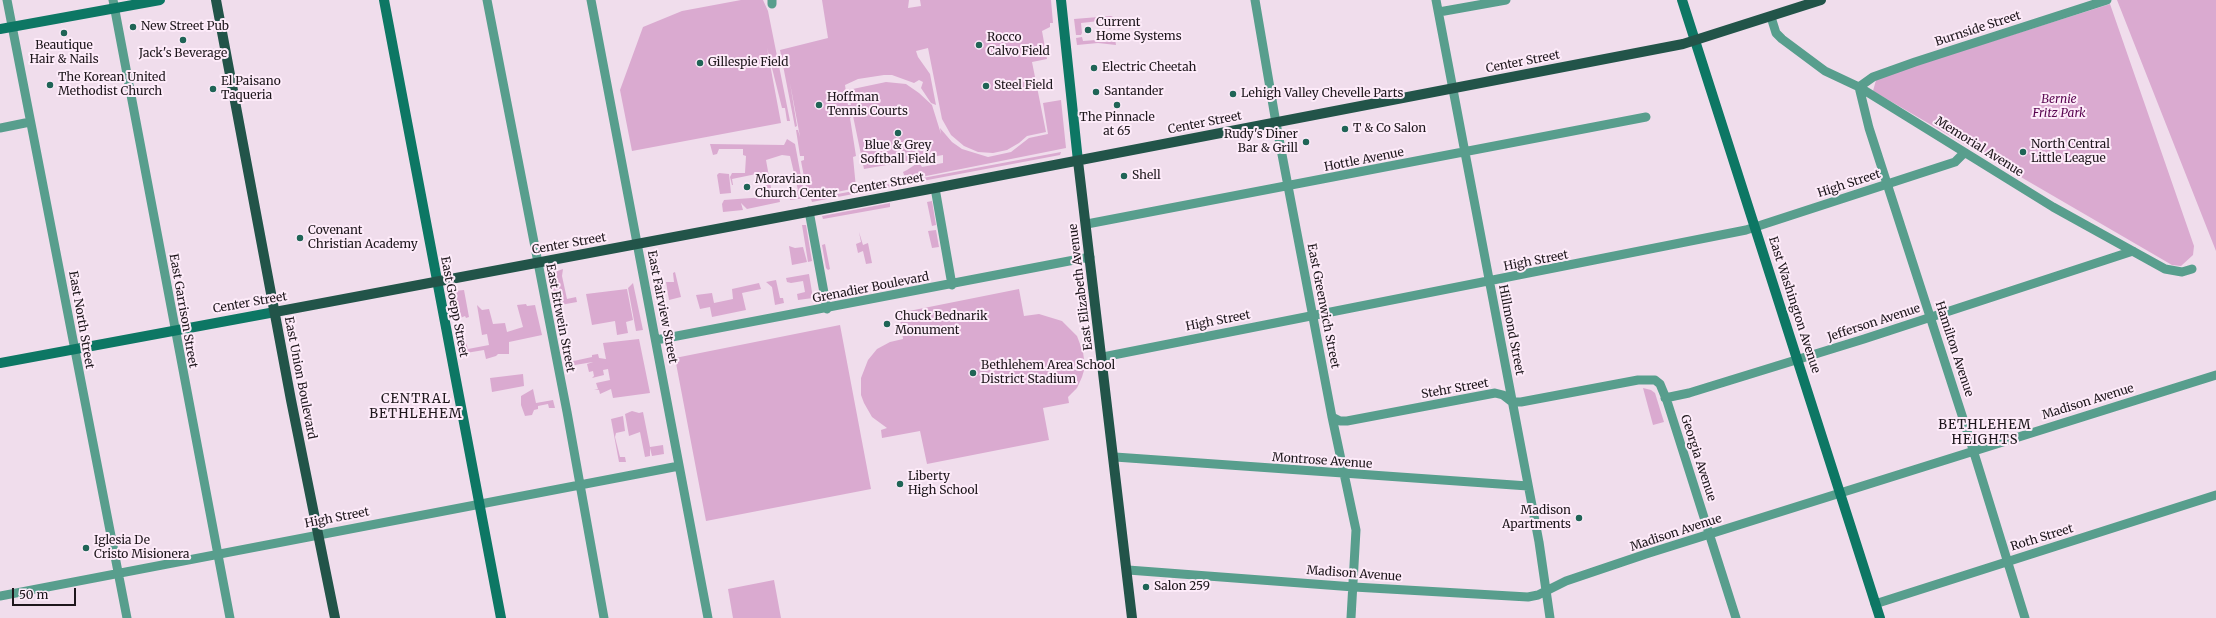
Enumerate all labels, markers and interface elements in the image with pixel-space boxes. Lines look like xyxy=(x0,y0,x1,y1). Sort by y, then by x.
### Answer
street label: Burnside Street xyxy=(1933,8,2023,50)
place label: Current Home Systems xyxy=(1096,16,1182,44)
place label: New Street Pub xyxy=(141,20,229,34)
marker: New Street Pub xyxy=(128,22,138,32)
marker: Current Home Systems xyxy=(1083,25,1093,35)
marker: Beautique Hair & Nails xyxy=(59,28,69,38)
place label: Rocco Calvo Field xyxy=(987,31,1050,59)
marker: Jack's Beverage xyxy=(178,35,188,45)
place label: Beautique Hair & Nails xyxy=(29,39,99,67)
marker: Rocco Calvo Field xyxy=(974,40,984,50)
place label: Jack's Beverage xyxy=(139,47,227,61)
street label: Center Street xyxy=(1485,48,1561,76)
place label: Gillespie Field xyxy=(708,56,789,70)
marker: Gillespie Field xyxy=(695,58,705,68)
place label: Electric Cheetah xyxy=(1102,61,1196,75)
marker: Electric Cheetah xyxy=(1089,63,1099,73)
place label: The Korean United Methodist Church xyxy=(58,71,166,99)
place label: El Paisano Taqueria xyxy=(221,75,281,103)
place label: Steel Field xyxy=(994,79,1053,93)
marker: The Korean United Methodist Church xyxy=(45,80,55,90)
marker: Steel Field xyxy=(981,81,991,91)
marker: El Paisano Taqueria xyxy=(208,84,218,94)
place label: Santander xyxy=(1104,85,1164,99)
marker: Santander xyxy=(1091,87,1101,97)
place label: Lehigh Valley Chevelle Parts xyxy=(1241,87,1403,101)
marker: Lehigh Valley Chevelle Parts xyxy=(1228,89,1238,99)
place label: Hoffman Tennis Courts xyxy=(827,91,908,119)
park label: Bernie Fritz Park xyxy=(2032,93,2086,121)
marker: Hoffman Tennis Courts xyxy=(814,100,824,110)
marker: The Pinnacle at 65 xyxy=(1112,100,1122,110)
street label: Center Street xyxy=(1167,109,1243,137)
place label: The Pinnacle at 65 xyxy=(1079,111,1155,139)
street label: Memorial Avenue xyxy=(1932,114,2026,180)
place label: T & Co Salon xyxy=(1353,122,1426,136)
marker: T & Co Salon xyxy=(1340,124,1350,134)
marker: Blue & Grey Softball Field xyxy=(893,128,903,138)
place label: Rudy's Diner Bar & Grill xyxy=(1224,128,1298,156)
marker: Rudy's Diner Bar & Grill xyxy=(1301,137,1311,147)
place label: North Central Little League xyxy=(2031,138,2110,166)
place label: Blue & Grey Softball Field xyxy=(860,139,936,167)
street label: Hottle Avenue xyxy=(1323,145,1405,175)
marker: North Central Little League xyxy=(2018,147,2028,157)
street label: High Street xyxy=(1816,167,1882,201)
place label: Shell xyxy=(1132,169,1161,183)
street label: Center Street xyxy=(849,170,925,198)
marker: Shell xyxy=(1119,171,1129,181)
place label: Moravian Church Center xyxy=(755,173,837,201)
marker: Moravian Church Center xyxy=(742,182,752,192)
street label: East Elizabeth Avenue xyxy=(1066,223,1096,351)
place label: Covenant Christian Academy xyxy=(308,224,418,252)
street label: Center Street xyxy=(531,230,607,258)
marker: Covenant Christian Academy xyxy=(295,233,305,243)
street label: East Washington Avenue xyxy=(1765,235,1823,375)
street label: East Greenwich Street xyxy=(1304,242,1342,370)
street label: High Street xyxy=(1502,248,1570,274)
street label: East Fairview Street xyxy=(644,249,680,365)
street label: East Garrison Street xyxy=(166,253,200,369)
street label: East Goepp Street xyxy=(437,255,471,359)
street label: East Ettwein Street xyxy=(542,262,578,374)
street label: East North Street xyxy=(65,270,97,370)
street label: Grenadier Boulevard xyxy=(812,270,930,306)
street label: Hillmond Street xyxy=(1495,283,1527,377)
street label: Center Street xyxy=(212,289,288,317)
street label: Hamilton Avenue xyxy=(1932,299,1976,399)
street label: Jefferson Avenue xyxy=(1826,301,1922,345)
street label: High Street xyxy=(1184,308,1252,334)
place label: Chuck Bednarik Monument xyxy=(895,310,988,338)
street label: East Union Boulevard xyxy=(281,316,319,440)
marker: Chuck Bednarik Monument xyxy=(882,319,892,329)
place label: Bethlehem Area School District Stadium xyxy=(981,359,1115,387)
marker: Bethlehem Area School District Stadium xyxy=(968,368,978,378)
street label: Stehr Street xyxy=(1420,376,1490,402)
street label: Madison Avenue xyxy=(2040,381,2136,423)
district label: CENTRAL BETHLEHEM xyxy=(369,391,463,422)
street label: Georgia Avenue xyxy=(1677,413,1719,503)
district label: BETHLEHEM HEIGHTS xyxy=(1938,417,2032,448)
street label: Montrose Avenue xyxy=(1271,450,1373,472)
place label: Liberty High School xyxy=(908,470,978,498)
marker: Liberty High School xyxy=(895,479,905,489)
place label: Madison Apartments xyxy=(1502,504,1571,532)
street label: High Street xyxy=(303,505,371,531)
street label: Madison Avenue xyxy=(1628,511,1724,555)
marker: Madison Apartments xyxy=(1574,513,1584,523)
street label: Roth Street xyxy=(2009,522,2075,554)
place label: Iglesia De Cristo Misionera xyxy=(94,534,189,562)
marker: Iglesia De Cristo Misionera xyxy=(81,543,91,553)
street label: Madison Avenue xyxy=(1306,563,1402,585)
scale bar xyxy=(14,580,78,606)
place label: Salon 259 xyxy=(1154,580,1210,594)
marker: Salon 259 xyxy=(1141,582,1151,592)
text: 50 m xyxy=(19,587,48,602)

